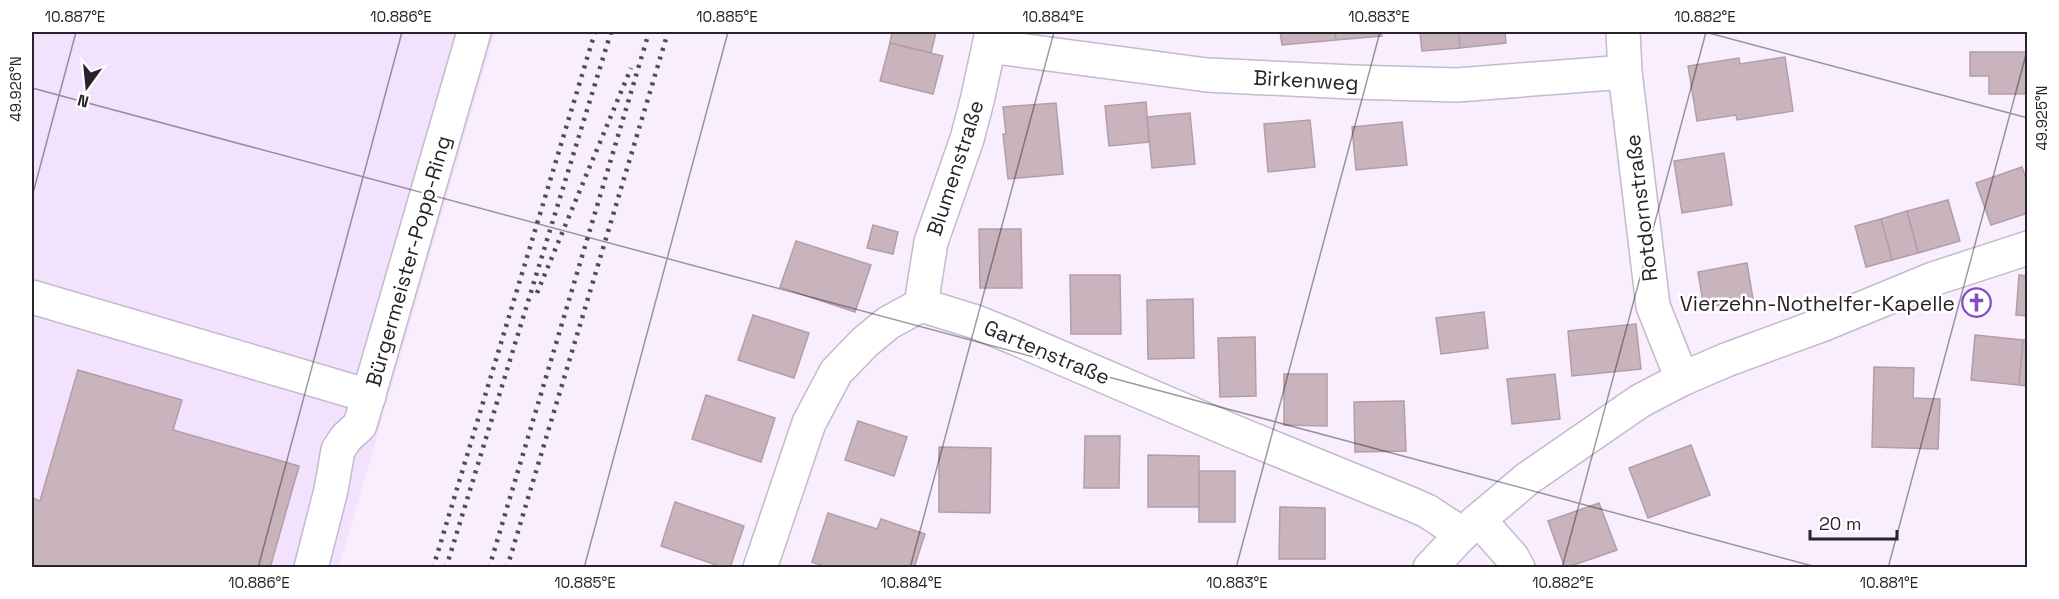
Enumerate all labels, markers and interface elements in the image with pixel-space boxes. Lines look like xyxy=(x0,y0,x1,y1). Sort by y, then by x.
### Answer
text: 10.887°E xyxy=(45,7,105,26)
text: 10.886°E xyxy=(370,7,432,26)
text: 10.885°E xyxy=(696,7,758,26)
text: 10.884°E xyxy=(1022,7,1084,26)
text: 10.883°E xyxy=(1348,7,1410,26)
text: 10.882°E xyxy=(1674,7,1736,26)
text: 49.926°N xyxy=(6,56,25,122)
north arrow xyxy=(57,57,117,117)
street label: Birkenweg xyxy=(1253,64,1359,96)
text: 49.925°N xyxy=(2032,85,2051,151)
text: N xyxy=(75,89,91,113)
street label: Blumenstraße xyxy=(920,97,990,239)
street label: Bürgermeister-Popp-Ring xyxy=(359,132,457,390)
street label: Rotdornstraße xyxy=(1619,133,1663,283)
church icon: Vierzehn-Nothelfer-Kapelle xyxy=(1960,287,1992,319)
place label: Vierzehn-Nothelfer-Kapelle xyxy=(1680,290,1955,317)
street label: Gartenstraße xyxy=(980,313,1114,391)
scale bar xyxy=(1810,503,1897,541)
text: 20 m xyxy=(1819,512,1862,535)
text: 10.886°E xyxy=(228,573,290,592)
text: 10.885°E xyxy=(554,573,616,592)
text: 10.884°E xyxy=(880,573,942,592)
text: 10.883°E xyxy=(1206,573,1268,592)
text: 10.882°E xyxy=(1532,573,1594,592)
text: 10.881°E xyxy=(1860,573,1918,592)

